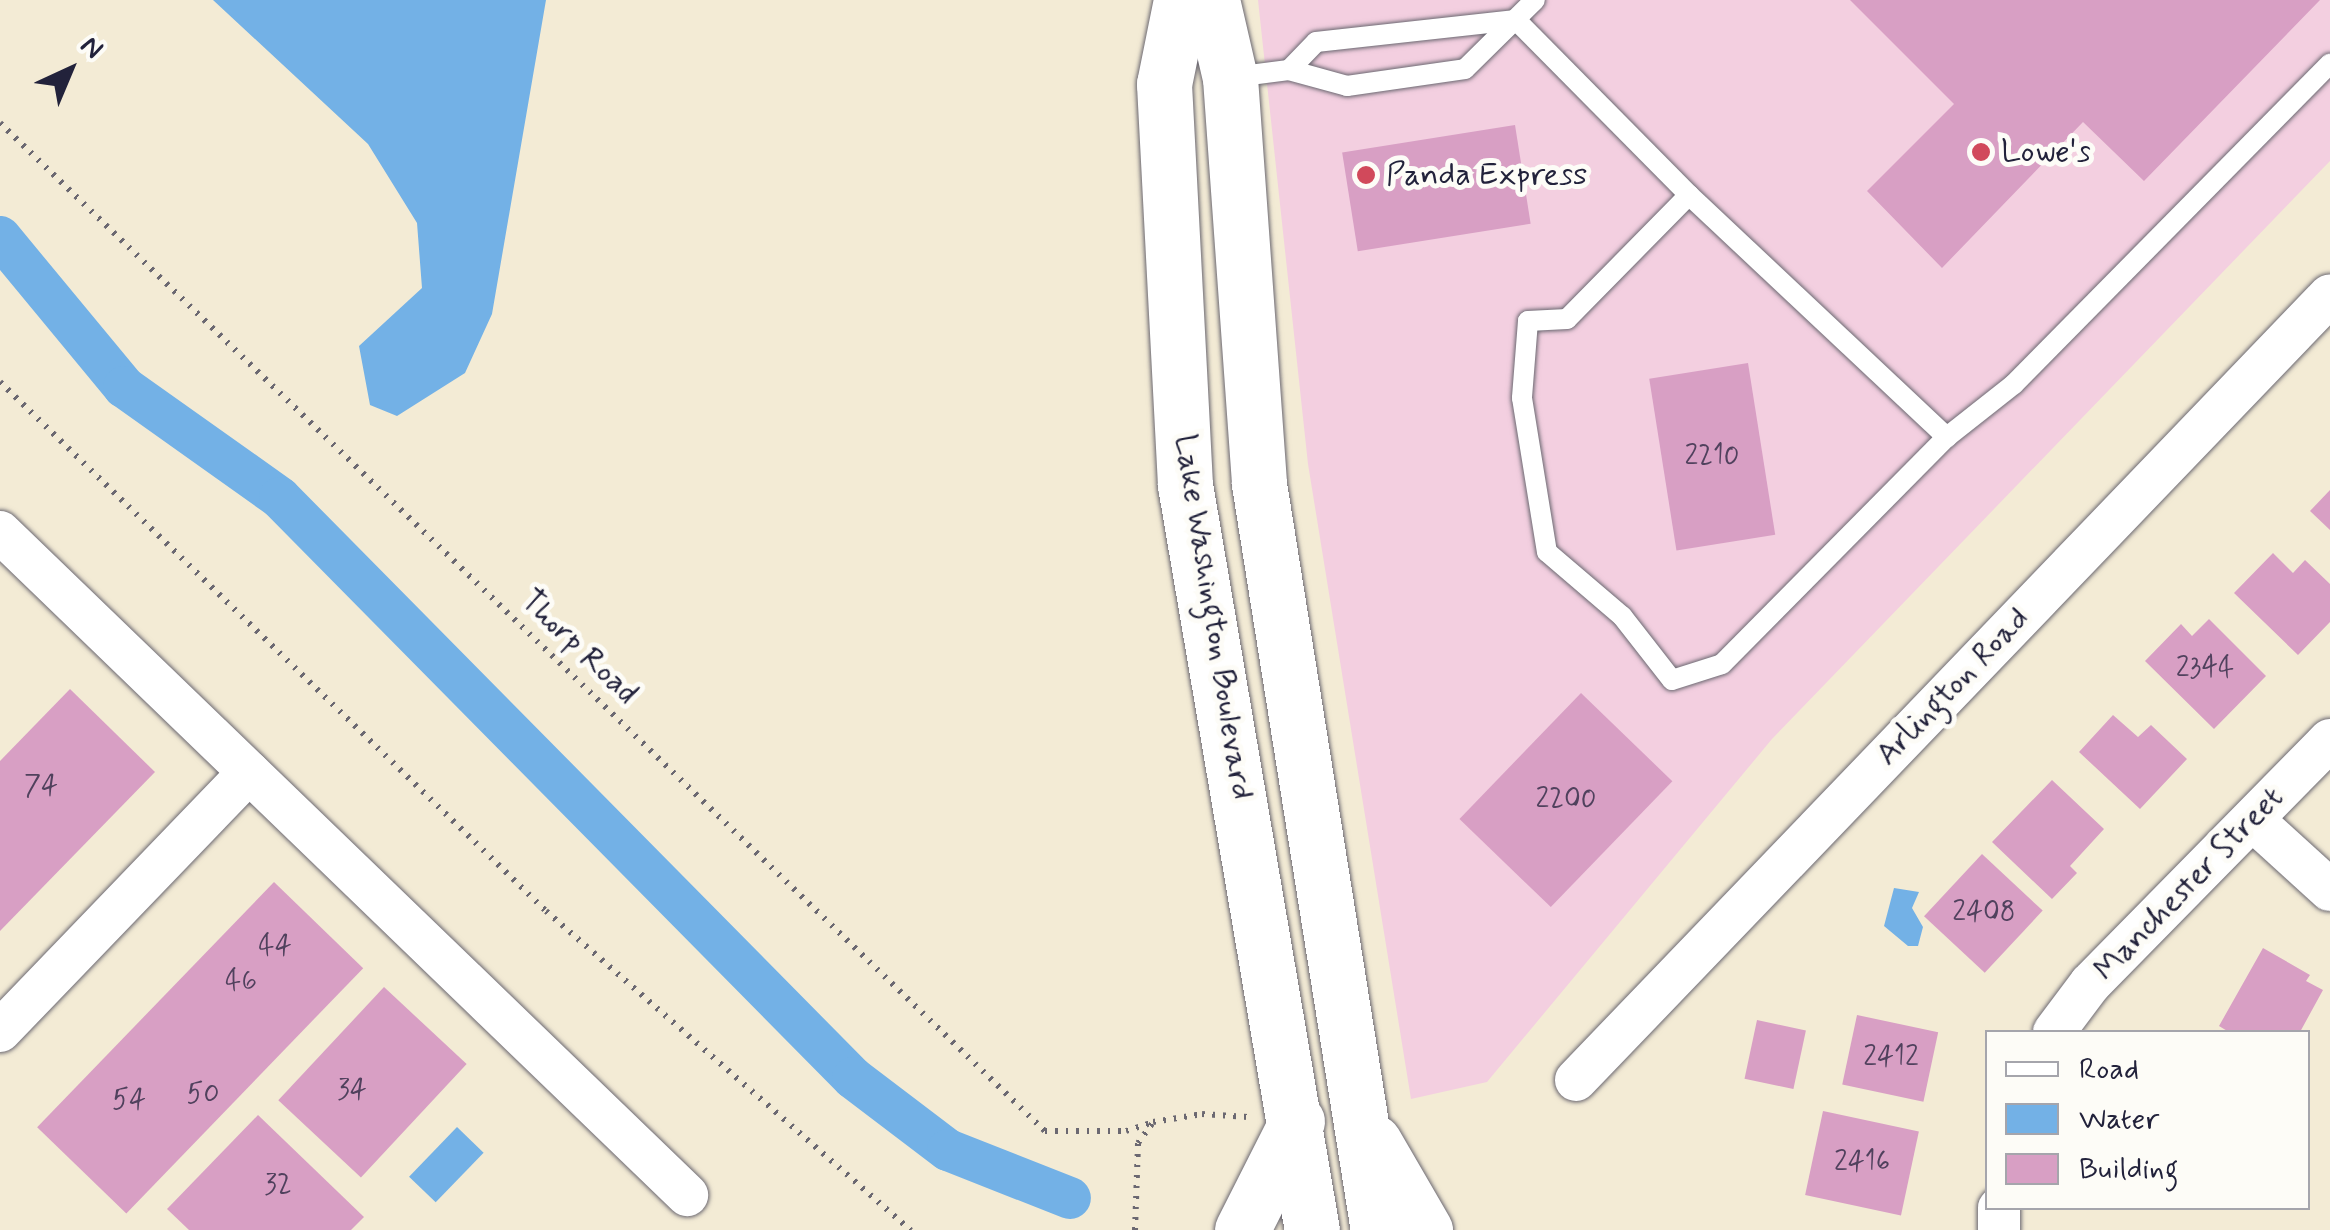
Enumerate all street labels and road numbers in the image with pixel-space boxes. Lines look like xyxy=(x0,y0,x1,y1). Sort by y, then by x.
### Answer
street label: Lake Washington Boulevard xyxy=(1165,433,1261,801)
street label: Thorp Road xyxy=(513,582,645,712)
street label: Arlington Road xyxy=(1869,601,2037,773)
street label: Manchester Street xyxy=(2084,777,2294,991)

